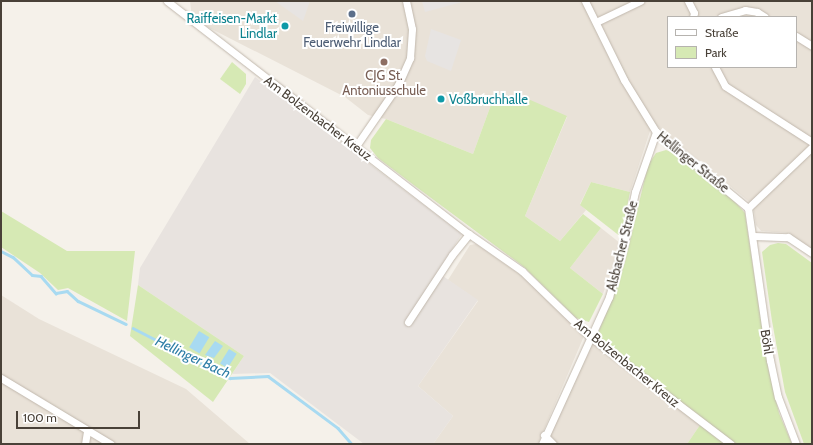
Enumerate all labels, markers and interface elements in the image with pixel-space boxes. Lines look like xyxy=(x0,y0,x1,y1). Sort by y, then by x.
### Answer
marker: Freiwillige Feuerwehr Lindlar xyxy=(347,9,357,19)
place label: Raiffeisen-Markt Lindlar xyxy=(186,11,277,42)
legend xyxy=(667,16,797,68)
place label: Freiwillige Feuerwehr Lindlar xyxy=(303,20,401,51)
marker: Raiffeisen-Markt Lindlar xyxy=(280,21,290,31)
text: Straße xyxy=(705,25,738,40)
text: Park xyxy=(705,45,727,60)
marker: CJG St. Antoniusschule xyxy=(379,57,389,67)
place label: CJG St. Antoniusschule xyxy=(342,68,426,99)
street label: Am Bolzenbacher Kreuz xyxy=(261,72,375,164)
place label: Voßbruchhalle xyxy=(449,91,528,107)
marker: Voßbruchhalle xyxy=(436,94,446,104)
street label: Hellinger Straße xyxy=(654,128,732,196)
street label: Alsbacher Straße xyxy=(603,199,641,293)
street label: Am Bolzenbacher Kreuz xyxy=(571,316,683,410)
street label: Böhl xyxy=(757,328,777,356)
water label: Hellinger Bach xyxy=(153,332,233,382)
scale bar xyxy=(18,403,142,429)
text: 100 m xyxy=(23,410,57,425)

